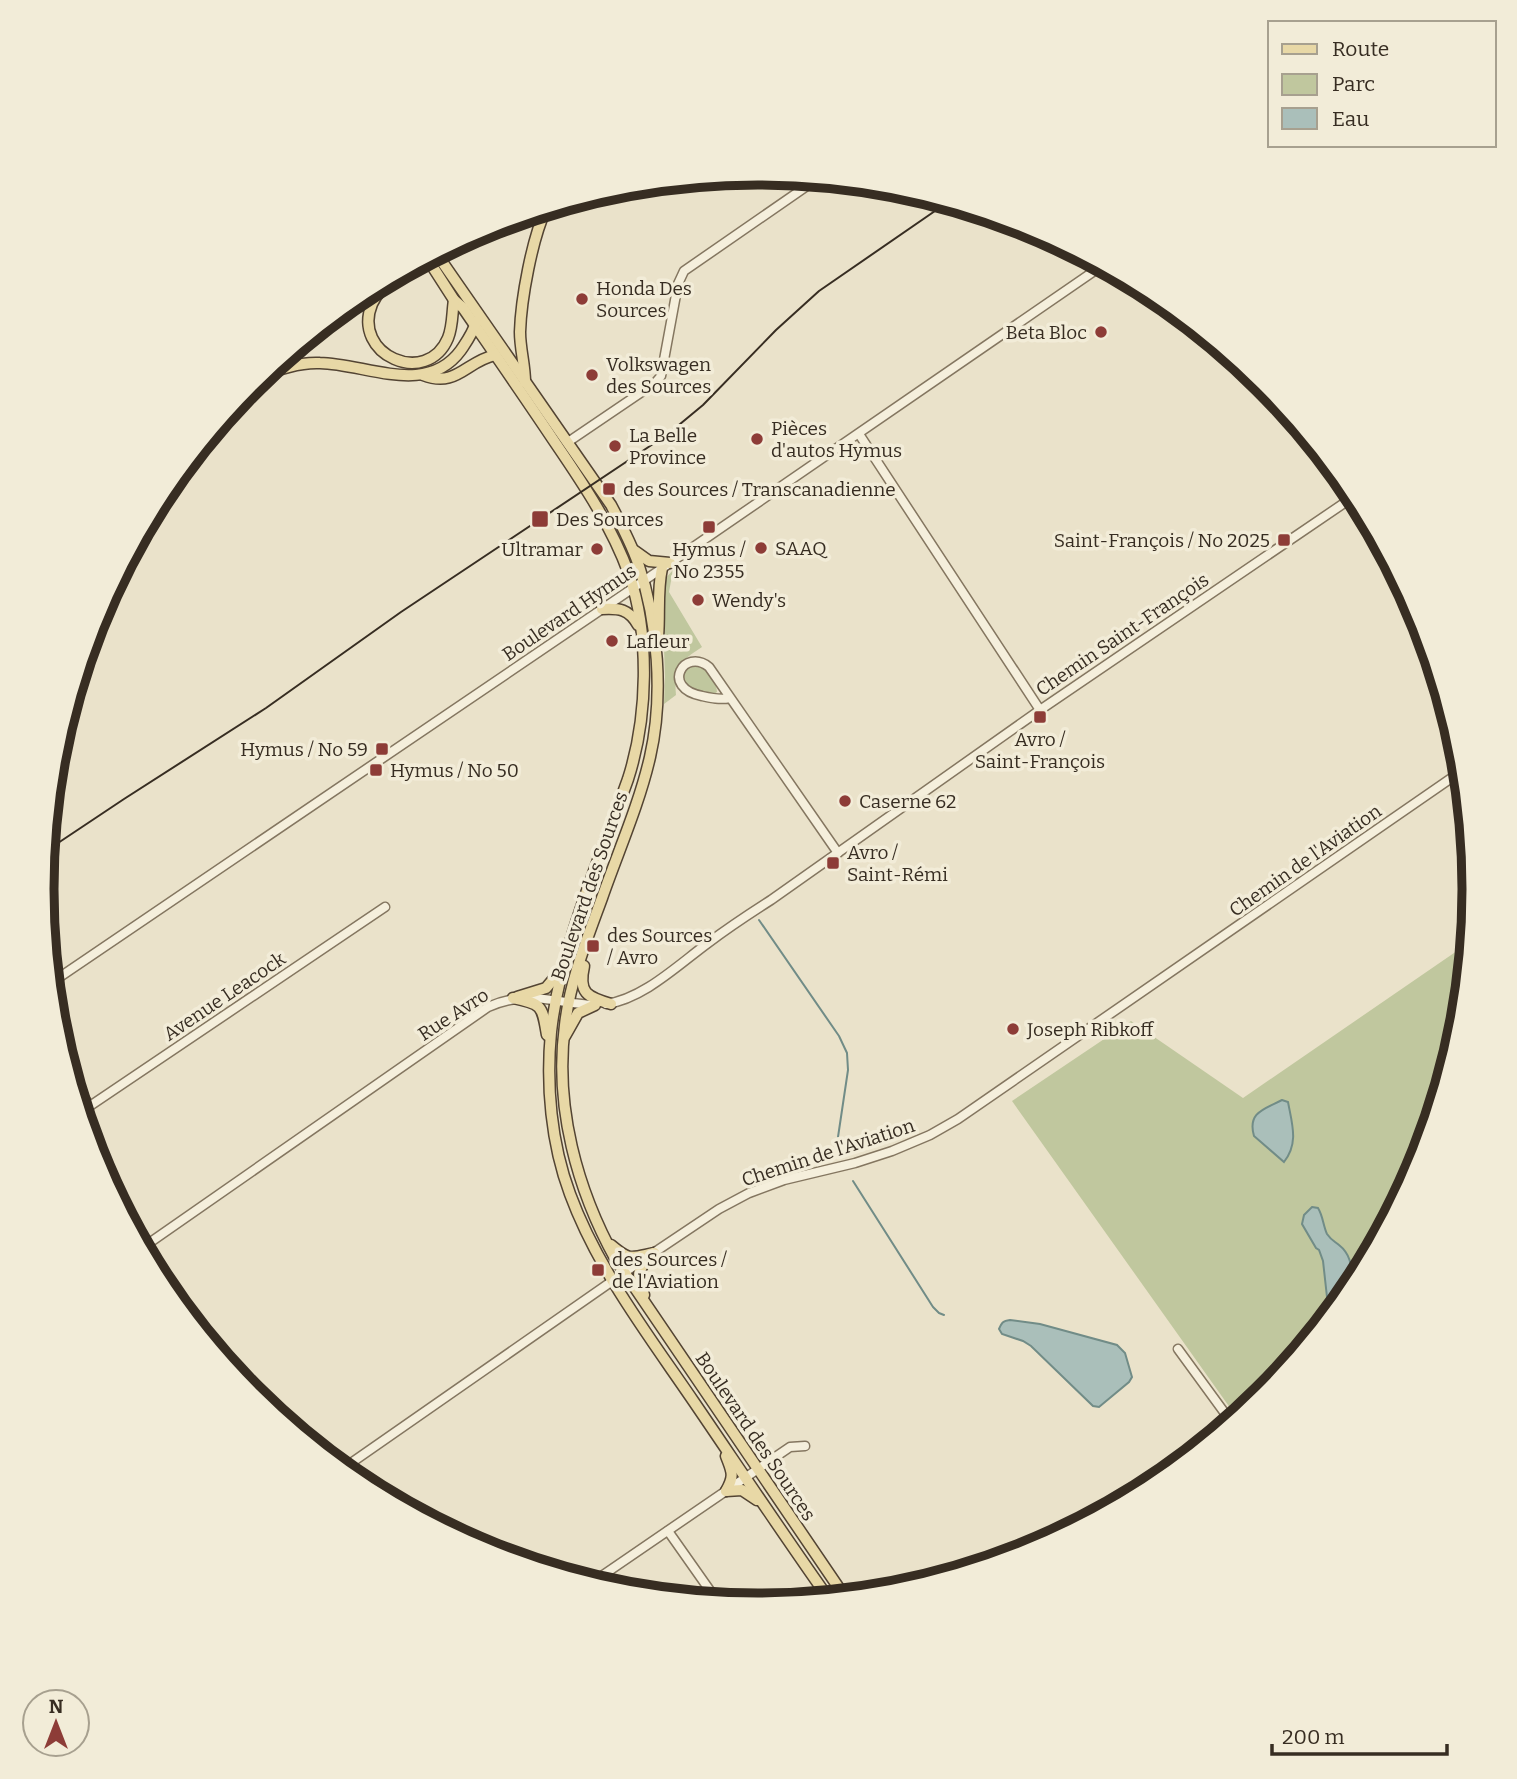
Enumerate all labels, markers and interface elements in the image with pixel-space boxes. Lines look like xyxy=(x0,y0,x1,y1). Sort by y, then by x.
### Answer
legend xyxy=(1268,21,1496,147)
text: Route xyxy=(1332,36,1389,62)
text: Parc xyxy=(1332,71,1375,97)
text: Eau xyxy=(1332,106,1369,132)
place label: Honda Des Sources xyxy=(596,277,692,322)
marker: Honda Des Sources xyxy=(574,291,590,307)
place label: Beta Bloc xyxy=(1006,321,1087,344)
marker: Beta Bloc xyxy=(1093,324,1109,340)
place label: Volkswagen des Sources xyxy=(606,353,711,398)
marker: Volkswagen des Sources xyxy=(584,367,600,383)
place label: Pièces d'autos Hymus xyxy=(771,417,902,462)
place label: La Belle Province xyxy=(629,424,706,469)
marker: Pièces d'autos Hymus xyxy=(749,431,765,447)
marker: La Belle Province xyxy=(607,438,623,454)
place label: des Sources / Transcanadienne xyxy=(623,478,896,501)
marker: des Sources / Transcanadienne xyxy=(601,481,617,497)
place label: Des Sources xyxy=(556,508,663,531)
marker: Des Sources xyxy=(530,509,550,529)
marker: Hymus / No 2355 xyxy=(701,519,717,535)
place label: Saint-François / No 2025 xyxy=(1054,529,1270,552)
marker: Saint-François / No 2025 xyxy=(1276,532,1292,548)
place label: SAAQ xyxy=(775,537,828,560)
place label: Ultramar xyxy=(501,538,584,561)
place label: Hymus / No 2355 xyxy=(672,538,746,583)
marker: SAAQ xyxy=(753,540,769,556)
marker: Ultramar xyxy=(589,541,605,557)
street label: Boulevard Hymus xyxy=(498,559,641,666)
street label: Chemin Saint-François xyxy=(1031,568,1213,701)
place label: Wendy's xyxy=(712,589,786,612)
marker: Wendy's xyxy=(690,592,706,608)
place label: Lafleur xyxy=(626,630,690,653)
marker: Lafleur xyxy=(604,633,620,649)
marker: Avro / Saint-François xyxy=(1032,709,1048,725)
place label: Avro / Saint-François xyxy=(975,728,1105,773)
place label: Hymus / No 59 xyxy=(240,738,368,761)
marker: Hymus / No 59 xyxy=(374,741,390,757)
place label: Hymus / No 50 xyxy=(390,759,519,782)
marker: Hymus / No 50 xyxy=(368,762,384,778)
street label: Boulevard des Sources xyxy=(546,789,633,984)
place label: Caserne 62 xyxy=(859,790,956,813)
marker: Caserne 62 xyxy=(837,793,853,809)
street label: Chemin de l'Aviation xyxy=(1225,799,1386,922)
place label: Avro / Saint-Rémi xyxy=(847,841,948,886)
marker: Avro / Saint-Rémi xyxy=(825,855,841,871)
place label: des Sources / Avro xyxy=(607,924,712,969)
marker: des Sources / Avro xyxy=(585,938,601,954)
street label: Avenue Leacock xyxy=(159,947,290,1046)
street label: Rue Avro xyxy=(414,983,493,1046)
place label: Joseph Ribkoff xyxy=(1026,1018,1154,1041)
marker: Joseph Ribkoff xyxy=(1005,1021,1021,1037)
street label: Chemin de l'Aviation xyxy=(739,1114,917,1191)
place label: des Sources / de l'Aviation xyxy=(612,1248,727,1293)
marker: des Sources / de l'Aviation xyxy=(590,1262,606,1278)
street label: Boulevard des Sources xyxy=(691,1348,821,1525)
north arrow xyxy=(21,1688,91,1758)
text: N xyxy=(49,1695,64,1718)
scale bar xyxy=(1272,1712,1447,1756)
text: 200 m xyxy=(1282,1724,1345,1750)

